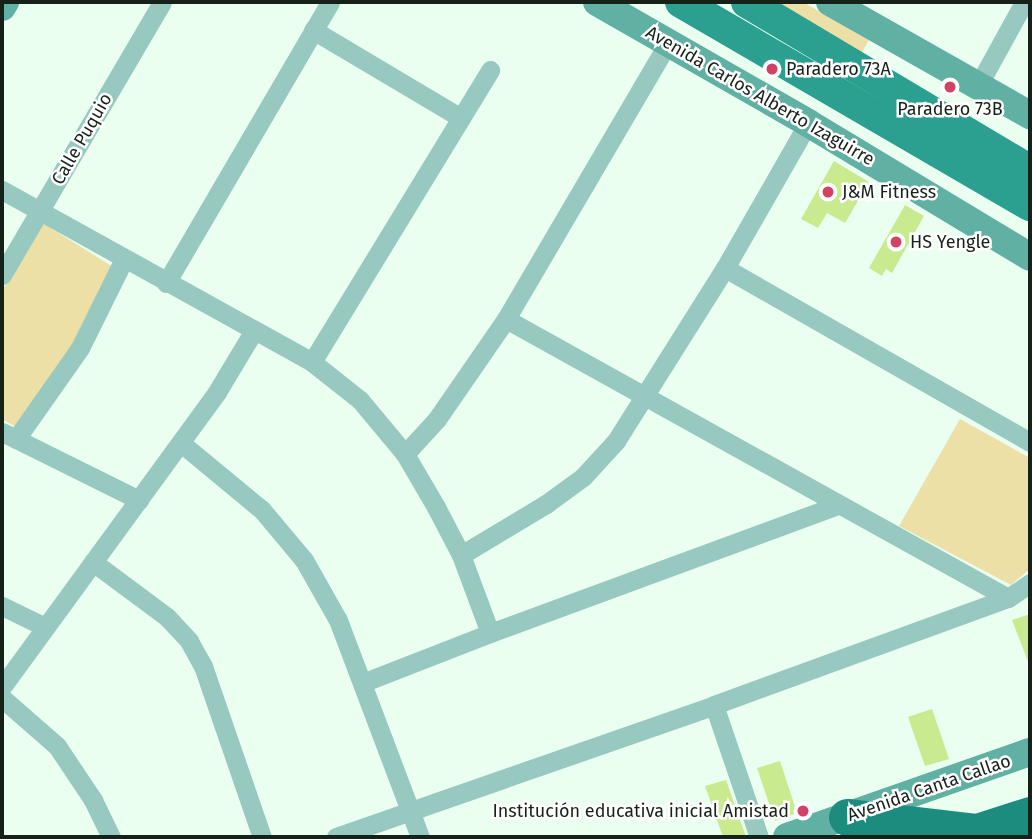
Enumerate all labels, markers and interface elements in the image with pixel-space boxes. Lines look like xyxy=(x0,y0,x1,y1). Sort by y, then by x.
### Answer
street label: Avenida Carlos Alberto Izaguirre xyxy=(642,22,878,170)
place label: Paradero 73A xyxy=(786,58,891,80)
marker: Paradero 73A xyxy=(764,61,780,77)
marker: Paradero 73B xyxy=(942,79,958,95)
street label: Calle Puquio xyxy=(47,90,117,188)
place label: Paradero 73B xyxy=(897,98,1003,120)
place label: J&M Fitness xyxy=(842,181,936,203)
marker: J&M Fitness xyxy=(820,184,836,200)
place label: HS Yengle xyxy=(910,231,990,253)
marker: HS Yengle xyxy=(888,234,904,250)
street label: Avenida Canta Callao xyxy=(844,750,1014,826)
place label: Institución educativa inicial Amistad xyxy=(493,800,789,822)
marker: Institución educativa inicial Amistad xyxy=(795,803,811,819)

